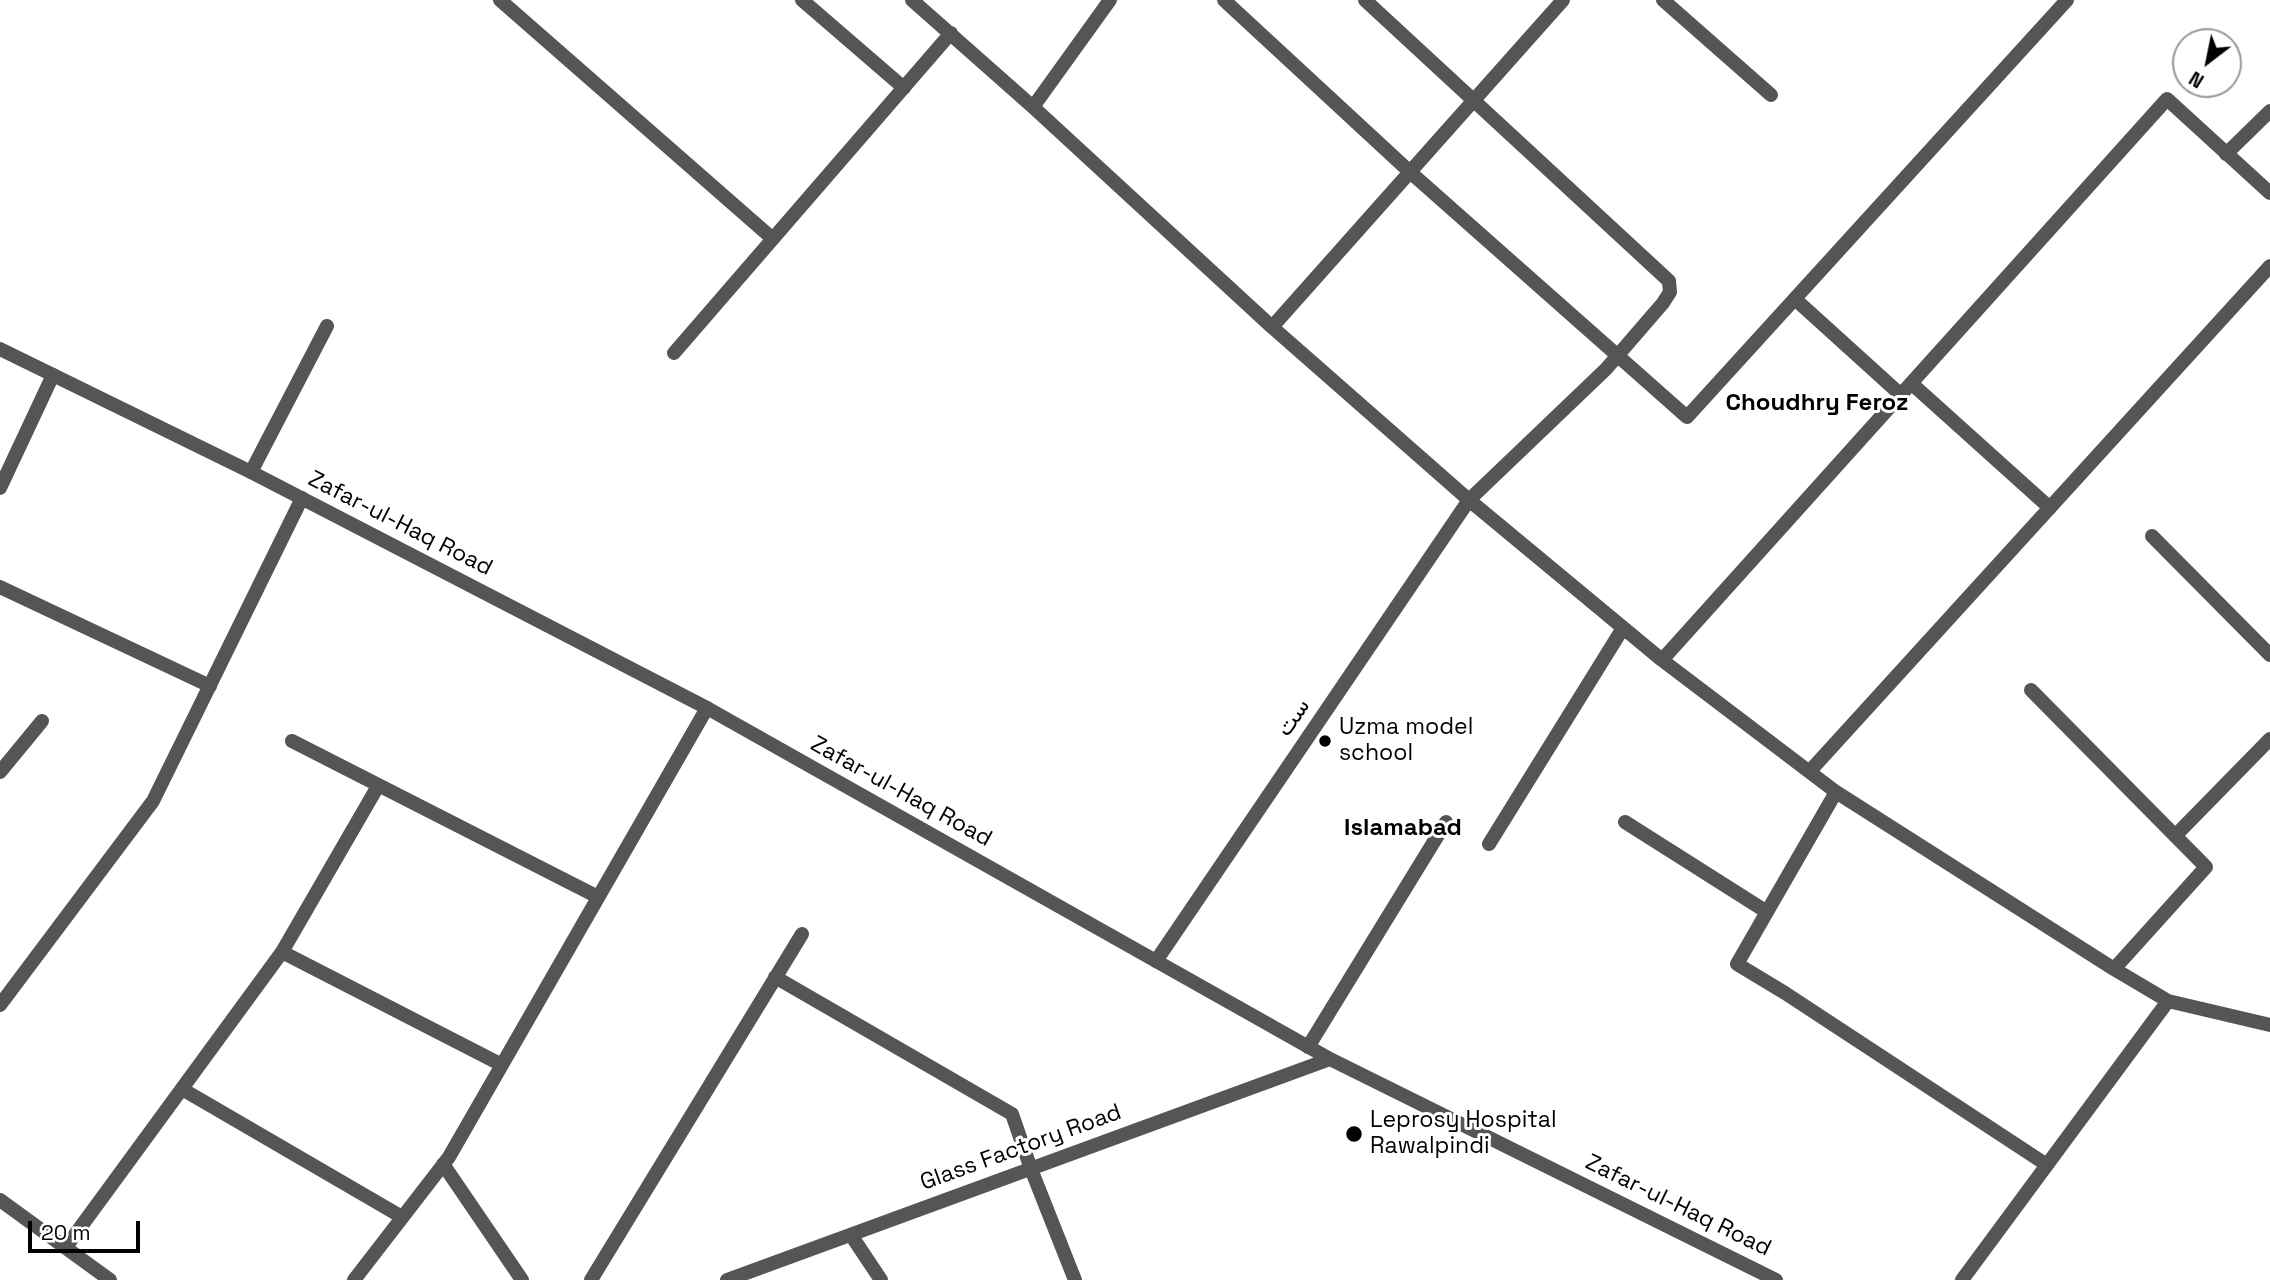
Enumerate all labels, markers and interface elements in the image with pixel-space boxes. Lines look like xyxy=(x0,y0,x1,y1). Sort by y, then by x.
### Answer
north arrow xyxy=(2172,28,2242,98)
text: N xyxy=(2185,66,2209,94)
district label: Choudhry Feroz xyxy=(1726,389,1908,417)
street label: Zafar-ul-Haq Road xyxy=(303,466,497,582)
street label: ست xyxy=(1272,694,1316,742)
place label: Uzma model school xyxy=(1339,714,1473,768)
street label: Zafar-ul-Haq Road xyxy=(806,731,996,853)
marker: Uzma model school xyxy=(1317,733,1333,749)
district label: Islamabad xyxy=(1344,814,1462,842)
street label: Glass Factory Road xyxy=(917,1099,1125,1197)
place label: Leprosy Hospital Rawalpindi xyxy=(1370,1107,1557,1161)
marker: Leprosy Hospital Rawalpindi xyxy=(1344,1124,1364,1144)
street label: Zafar-ul-Haq Road xyxy=(1581,1149,1775,1263)
scale bar xyxy=(32,1206,144,1250)
text: 20 m xyxy=(41,1219,91,1246)

